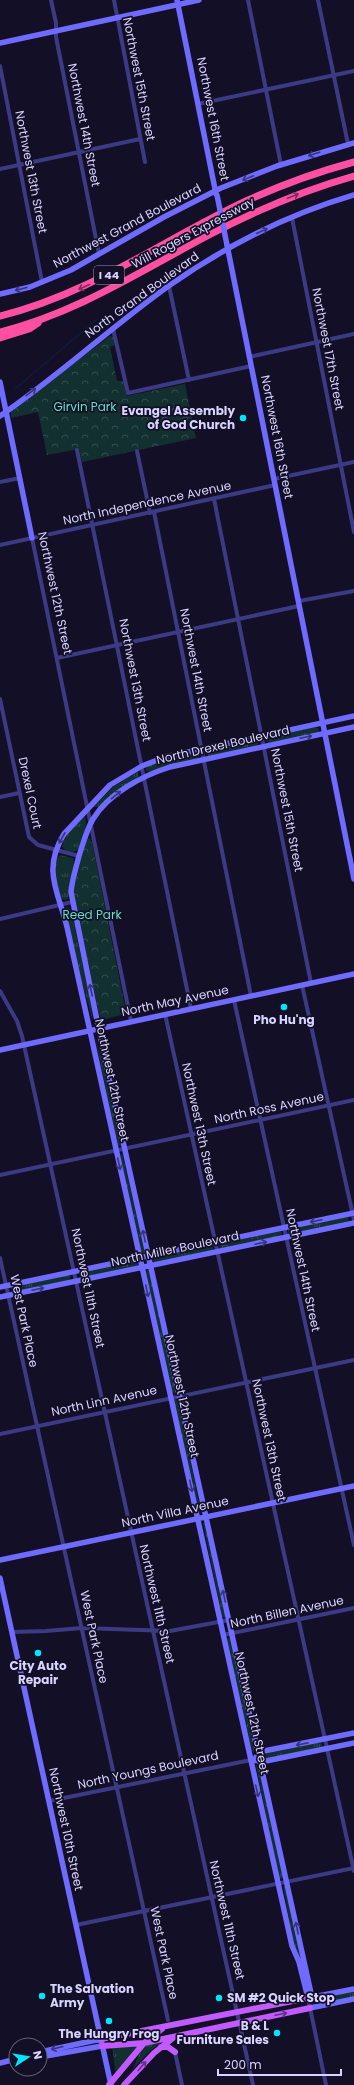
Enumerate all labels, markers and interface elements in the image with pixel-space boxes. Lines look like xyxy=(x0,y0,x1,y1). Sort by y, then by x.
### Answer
street label: Northwest 15th Street xyxy=(119,16,160,142)
street label: Northwest 16th Street xyxy=(193,56,234,182)
street label: Northwest 14th Street xyxy=(64,62,105,188)
street label: Northwest 13th Street xyxy=(11,109,52,235)
one-way arrow xyxy=(308,151,321,158)
one-way arrow xyxy=(243,174,255,182)
street label: Northwest Grand Boulevard xyxy=(50,179,204,272)
one-way arrow xyxy=(287,192,299,200)
street label: Will Rogers Expressway xyxy=(128,193,258,272)
one-way arrow xyxy=(256,227,268,234)
street label: North Grand Boulevard xyxy=(81,247,202,342)
road number: I 44 xyxy=(94,266,124,284)
one-way arrow xyxy=(78,283,90,291)
one-way arrow xyxy=(15,285,28,293)
street label: Northwest 17th Street xyxy=(308,286,349,412)
street label: Northwest 16th Street xyxy=(257,374,298,500)
one-way arrow xyxy=(26,388,37,396)
park label: Girvin Park xyxy=(53,398,117,415)
place label: Evangel Assembly of God Church xyxy=(122,402,235,433)
marker: Evangel Assembly of God Church xyxy=(238,413,248,423)
street label: North Independence Avenue xyxy=(61,476,233,529)
street label: Northwest 12th Street xyxy=(34,530,77,656)
street label: Northwest 14th Street xyxy=(176,607,217,733)
street label: Northwest 13th Street xyxy=(115,617,156,743)
street label: North Drexel Boulevard xyxy=(155,721,291,768)
one-way arrow xyxy=(299,733,312,741)
street label: Northwest 15th Street xyxy=(267,747,308,873)
street label: Drexel Court xyxy=(15,755,46,830)
one-way arrow xyxy=(111,791,122,799)
one-way arrow xyxy=(58,832,66,844)
park label: Reed Park xyxy=(62,906,122,923)
street label: North May Avenue xyxy=(120,981,230,1020)
one-way arrow xyxy=(87,984,95,997)
marker: Pho Hu'ng xyxy=(279,1002,289,1012)
place label: Pho Hu'ng xyxy=(253,1011,315,1028)
street label: Northwest 12th Street xyxy=(91,1017,134,1143)
street label: Northwest 13th Street xyxy=(178,1061,221,1187)
street label: North Ross Avenue xyxy=(213,1088,325,1127)
one-way arrow xyxy=(115,1157,123,1170)
street label: Northwest 14th Street xyxy=(282,1207,325,1333)
one-way arrow xyxy=(310,1218,323,1226)
street label: Northwest 11th Street xyxy=(68,1227,109,1349)
street label: North Miller Boulevard xyxy=(109,1227,241,1270)
one-way arrow xyxy=(140,1230,148,1243)
one-way arrow xyxy=(255,1238,268,1246)
street label: West Park Place xyxy=(6,1273,43,1369)
one-way arrow xyxy=(31,1284,44,1292)
one-way arrow xyxy=(144,1284,152,1297)
street label: Northwest 12th Street xyxy=(161,1333,204,1459)
street label: Northwest 13th Street xyxy=(248,1377,291,1503)
street label: North Linn Avenue xyxy=(49,1381,158,1420)
one-way arrow xyxy=(187,1479,195,1492)
street label: North Villa Avenue xyxy=(120,1492,230,1531)
street label: Northwest 11th Street xyxy=(136,1543,179,1665)
street label: West Park Place xyxy=(76,1589,113,1685)
one-way arrow xyxy=(219,1590,227,1603)
street label: North Billen Avenue xyxy=(229,1591,345,1632)
marker: City Auto Repair xyxy=(33,1648,43,1658)
street label: Northwest 12th Street xyxy=(231,1650,274,1776)
place label: City Auto Repair xyxy=(9,1657,67,1688)
one-way arrow xyxy=(296,1740,309,1748)
street label: North Youngs Boulevard xyxy=(76,1746,220,1793)
street label: Northwest 10th Street xyxy=(45,1766,88,1892)
one-way arrow xyxy=(254,1784,262,1797)
street label: Northwest 11th Street xyxy=(206,1859,249,1981)
street label: West Park Place xyxy=(146,1905,183,2001)
one-way arrow xyxy=(292,1922,300,1935)
place label: The Salvation Army xyxy=(50,1980,134,2011)
place label: SM #2 Quick Stop xyxy=(227,1989,335,2006)
marker: The Salvation Army xyxy=(37,1991,47,2001)
marker: SM #2 Quick Stop xyxy=(214,1993,224,2003)
one-way arrow xyxy=(275,2010,288,2018)
marker: The Hungry Frog xyxy=(104,2016,114,2026)
place label: B & L Furniture Sales xyxy=(176,2017,269,2048)
place label: The Hungry Frog xyxy=(59,2025,159,2042)
marker: B & L Furniture Sales xyxy=(272,2028,282,2038)
north arrow xyxy=(8,2037,48,2077)
one-way arrow xyxy=(50,2045,63,2052)
text: N xyxy=(29,2049,46,2061)
scale bar xyxy=(218,2051,341,2077)
text: 200 m xyxy=(224,2056,262,2073)
one-way arrow xyxy=(137,2061,146,2071)

